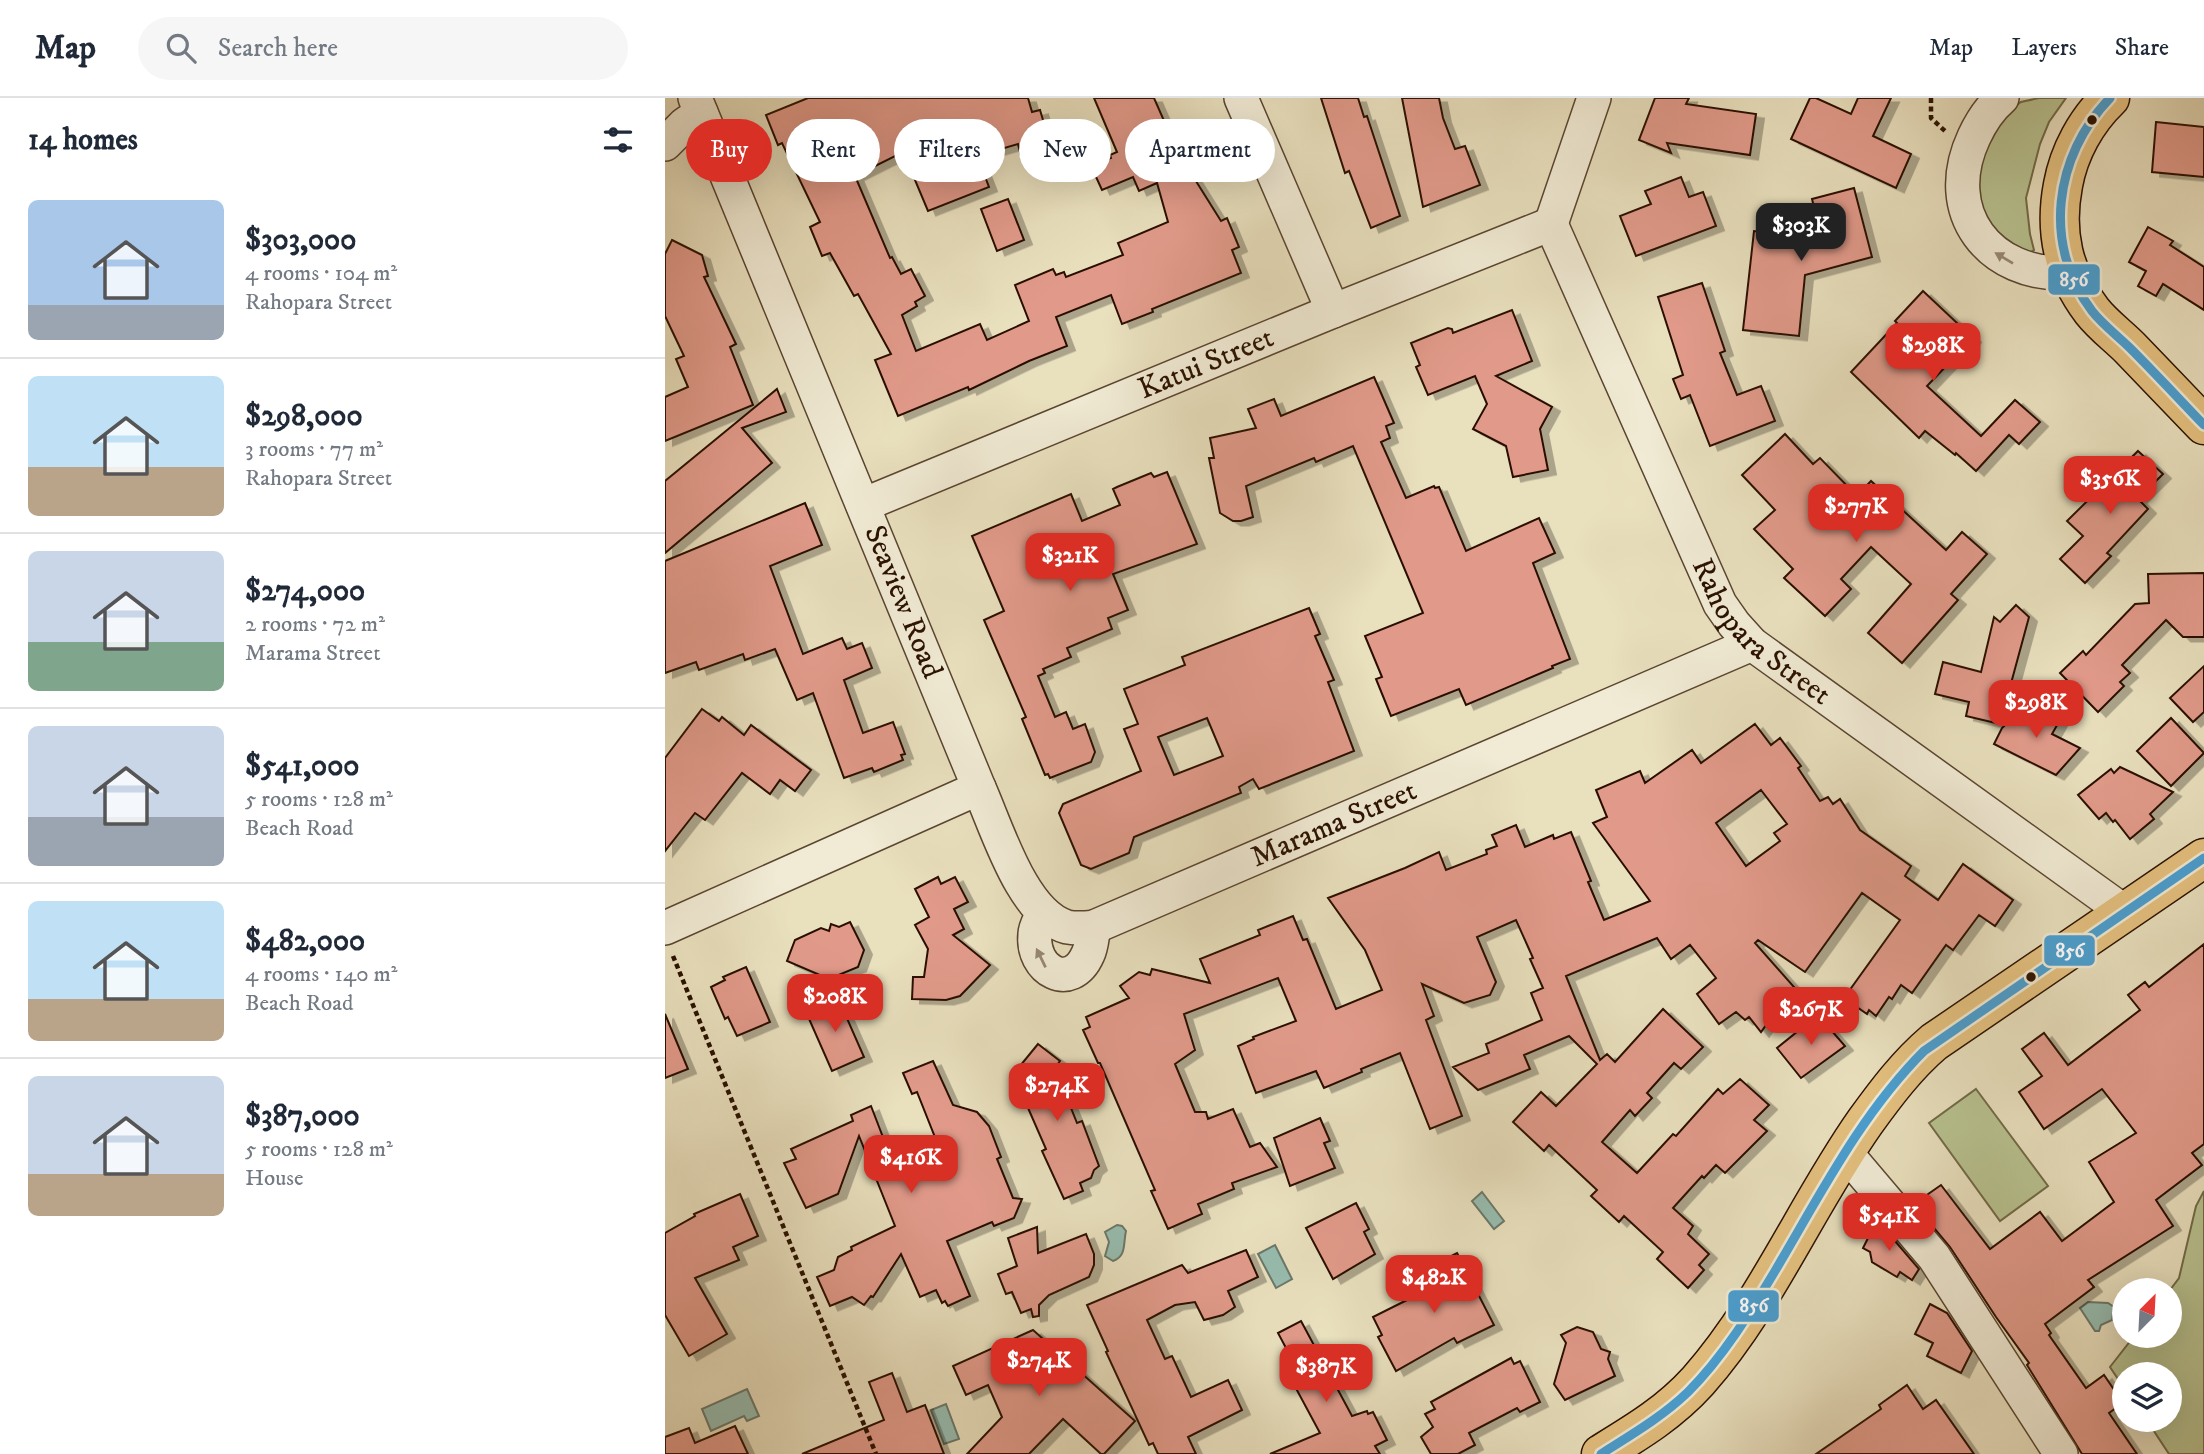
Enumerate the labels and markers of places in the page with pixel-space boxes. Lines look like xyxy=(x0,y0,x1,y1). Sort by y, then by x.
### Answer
unlabelled marker xyxy=(2085,113,2099,127)
pin: $303K xyxy=(1752,204,1850,263)
pin: $298K xyxy=(1884,324,1982,383)
pin: $356K xyxy=(2061,456,2159,516)
pin: $277K xyxy=(1807,484,1905,544)
pin: $321K xyxy=(1021,533,1119,593)
pin: $298K xyxy=(1987,680,2085,740)
unlabelled marker xyxy=(2024,970,2038,984)
pin: $208K xyxy=(786,974,884,1034)
pin: $267K xyxy=(1762,988,1860,1047)
pin: $274K xyxy=(1008,1063,1106,1123)
pin: $416K xyxy=(862,1136,960,1195)
pin: $541K xyxy=(1840,1194,1938,1253)
pin: $482K xyxy=(1385,1256,1483,1315)
pin: $274K xyxy=(990,1338,1088,1398)
pin: $387K xyxy=(1277,1344,1375,1404)

